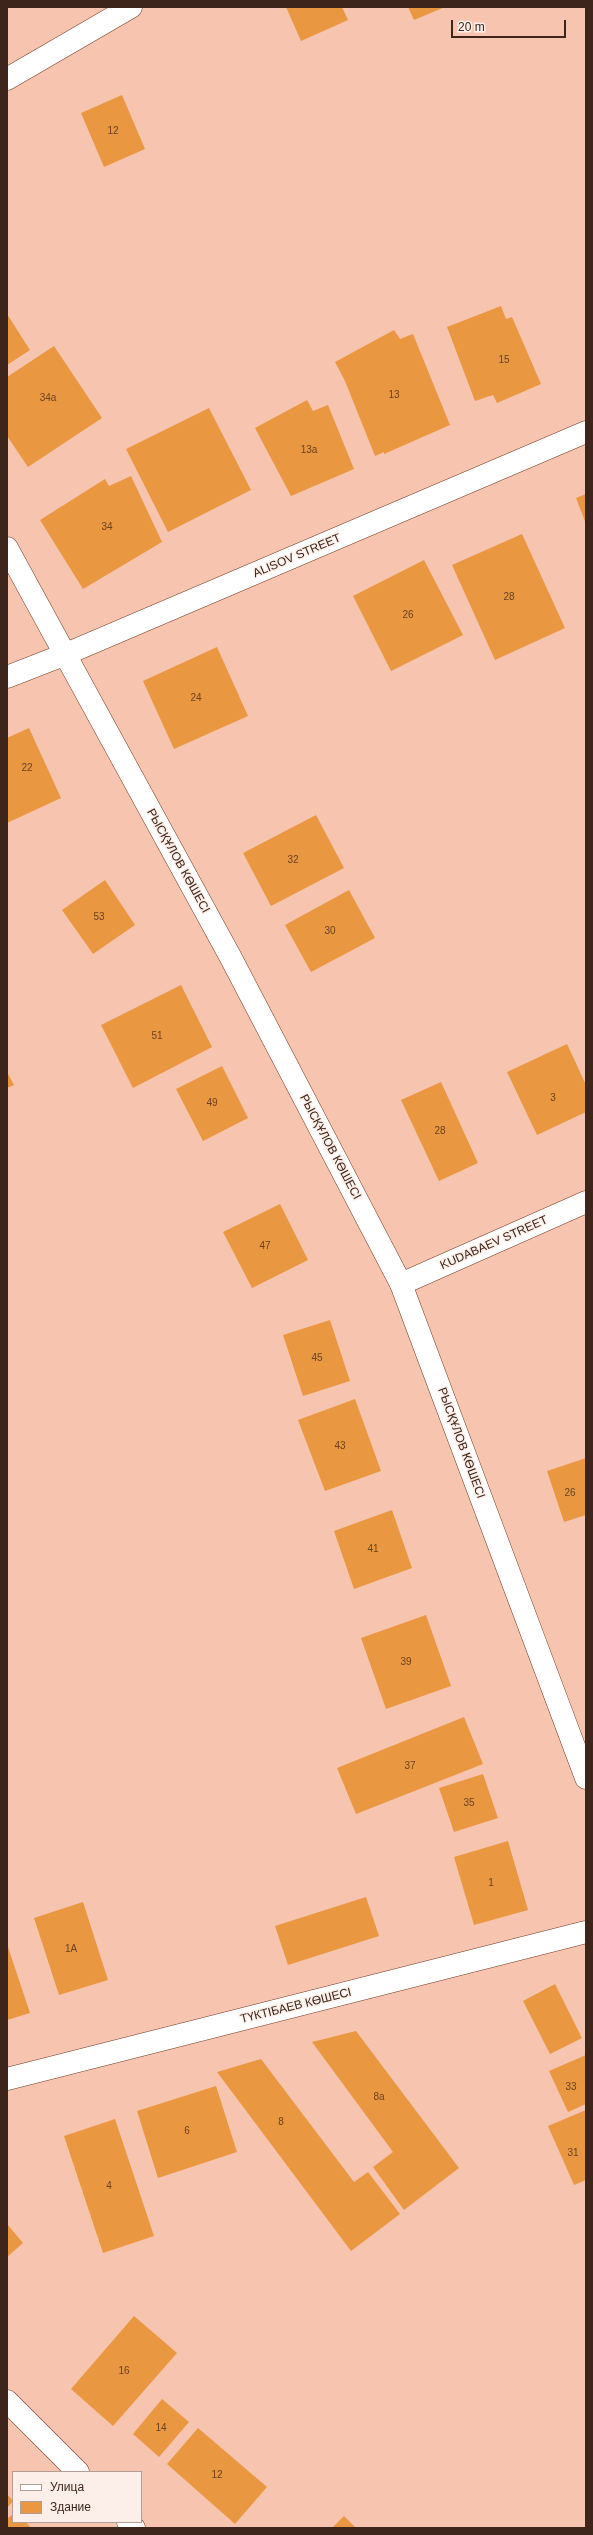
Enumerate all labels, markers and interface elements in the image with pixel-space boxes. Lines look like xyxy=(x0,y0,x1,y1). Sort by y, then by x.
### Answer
scale bar xyxy=(453,12,568,38)
text: 20 m xyxy=(458,20,485,34)
house number: 12 xyxy=(107,125,119,137)
house number: 15 xyxy=(498,354,510,366)
house number: 13 xyxy=(388,389,400,401)
house number: 34а xyxy=(40,392,56,404)
house number: 13а xyxy=(301,444,317,456)
house number: 34 xyxy=(101,521,113,533)
street label: ALISOV STREET xyxy=(251,531,343,581)
house number: 28 xyxy=(503,591,515,603)
house number: 26 xyxy=(402,609,414,621)
house number: 24 xyxy=(190,692,202,704)
house number: 22 xyxy=(21,762,33,774)
street label: РЫСҚҰЛОВ КӨШЕСІ xyxy=(143,806,213,916)
house number: 32 xyxy=(287,854,299,866)
house number: 53 xyxy=(93,911,105,923)
house number: 30 xyxy=(324,925,336,937)
house number: 51 xyxy=(151,1030,163,1042)
street label: РЫСҚҰЛОВ КӨШЕСІ xyxy=(296,1092,364,1202)
house number: 3 xyxy=(550,1092,556,1104)
house number: 49 xyxy=(206,1097,218,1109)
house number: 28 xyxy=(434,1125,446,1137)
street label: KUDABAEV STREET xyxy=(438,1213,550,1273)
house number: 47 xyxy=(259,1240,271,1252)
house number: 45 xyxy=(311,1352,323,1364)
street label: РЫСҚҰЛОВ КӨШЕСІ xyxy=(434,1386,488,1500)
house number: 43 xyxy=(334,1440,346,1452)
house number: 26 xyxy=(564,1487,576,1499)
house number: 41 xyxy=(367,1543,379,1555)
house number: 39 xyxy=(400,1656,412,1668)
house number: 37 xyxy=(404,1760,416,1772)
house number: 35 xyxy=(463,1797,475,1809)
house number: 1 xyxy=(488,1877,494,1889)
house number: 1А xyxy=(65,1943,77,1955)
street label: ТҮКТІБАЕВ КӨШЕСІ xyxy=(239,1985,353,2027)
house number: 33 xyxy=(565,2081,577,2093)
house number: 8а xyxy=(373,2091,385,2103)
house number: 8 xyxy=(278,2116,284,2128)
house number: 6 xyxy=(184,2125,190,2137)
house number: 31 xyxy=(567,2147,579,2159)
house number: 4 xyxy=(106,2180,112,2192)
house number: 16 xyxy=(118,2365,130,2377)
house number: 14 xyxy=(155,2422,167,2434)
house number: 12 xyxy=(211,2469,223,2481)
legend xyxy=(12,2471,142,2523)
text: Улица xyxy=(50,2480,84,2494)
text: Здание xyxy=(50,2500,91,2514)

